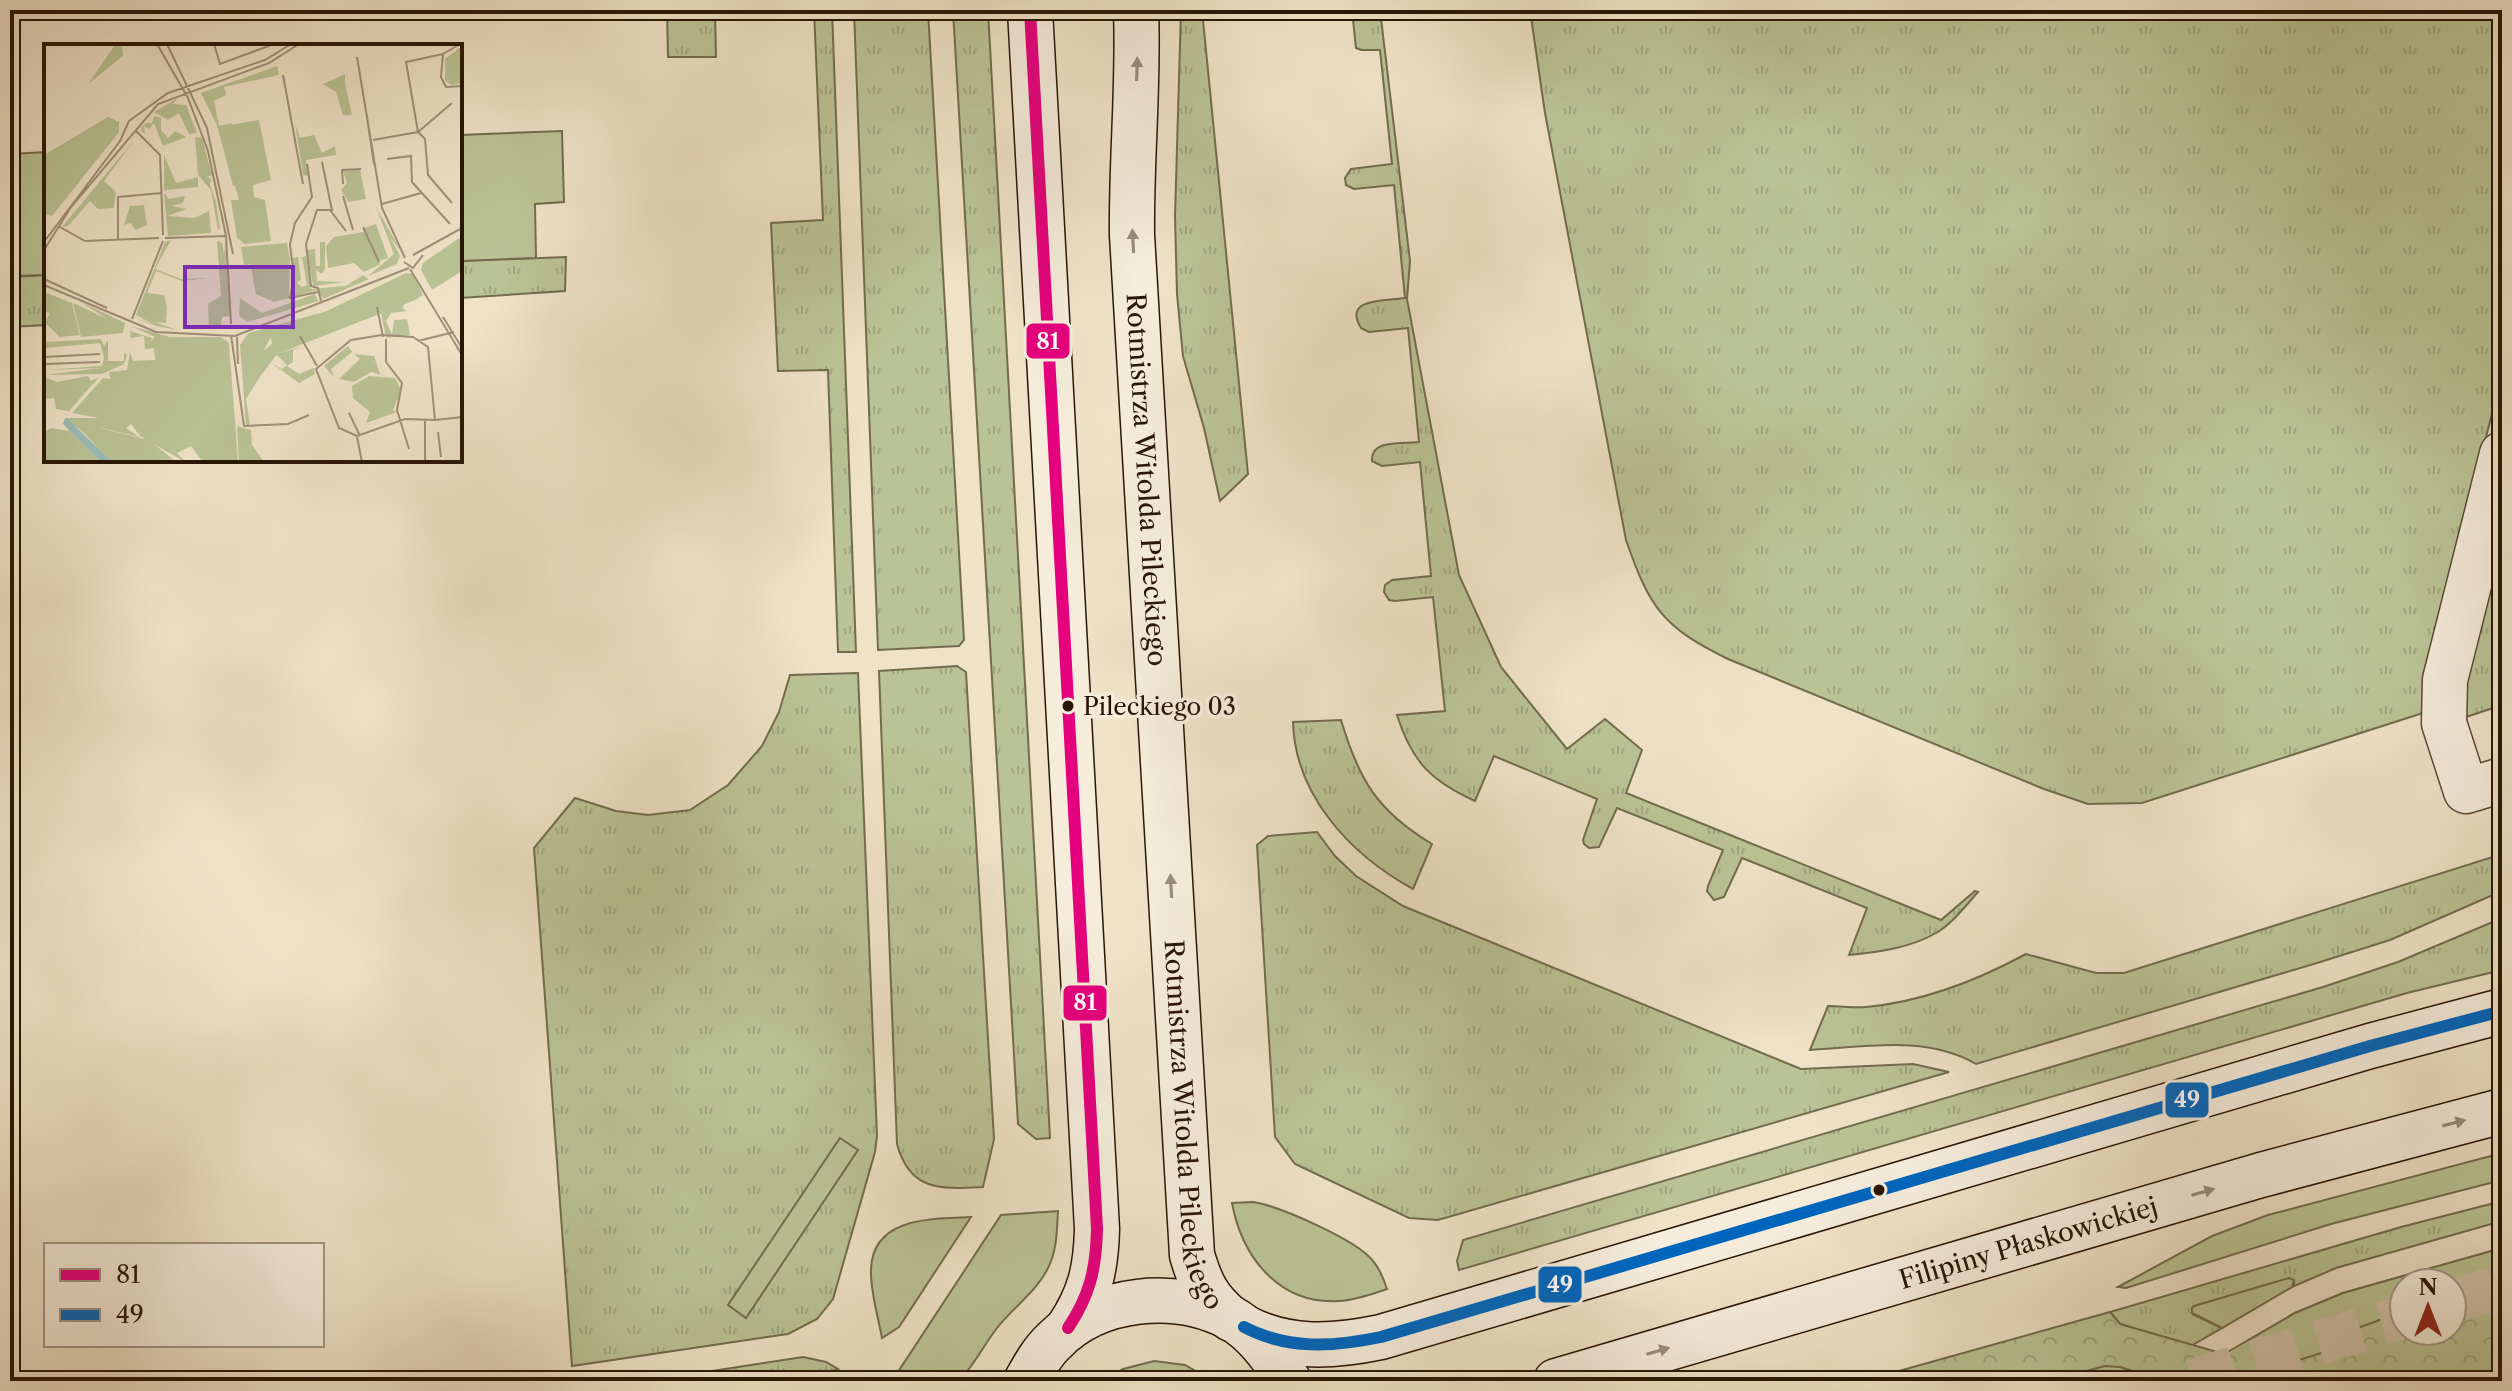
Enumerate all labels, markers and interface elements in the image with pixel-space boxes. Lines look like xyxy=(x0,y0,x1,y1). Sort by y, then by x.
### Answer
inset map xyxy=(44,44,462,462)
one-way arrow xyxy=(1130,56,1143,81)
one-way arrow xyxy=(1126,228,1139,253)
street label: Rotmistrza Witolda Pileckiego xyxy=(1119,292,1173,667)
line badge: 81 xyxy=(1025,322,1071,360)
text: 81 xyxy=(1036,328,1060,355)
place label: Pileckiego 03 xyxy=(1083,692,1236,721)
marker: Pileckiego 03 xyxy=(1060,698,1076,714)
one-way arrow xyxy=(1164,873,1177,898)
street label: Rotmistrza Witolda Pileckiego xyxy=(1157,939,1230,1316)
line badge: 81 xyxy=(1062,984,1108,1022)
text: 81 xyxy=(1073,989,1097,1016)
line badge: 49 xyxy=(2164,1081,2210,1119)
text: 49 xyxy=(2174,1086,2200,1113)
one-way arrow xyxy=(2441,1117,2466,1129)
unlabelled marker xyxy=(1871,1182,1887,1198)
one-way arrow xyxy=(2191,1185,2215,1198)
street label: Filipiny Płaskowickiej xyxy=(1895,1190,2161,1296)
legend xyxy=(44,1243,324,1347)
text: 81 xyxy=(116,1260,140,1289)
line badge: 49 xyxy=(1537,1265,1583,1304)
north arrow xyxy=(2388,1267,2468,1347)
text: 49 xyxy=(1547,1271,1573,1298)
text: N xyxy=(2418,1274,2438,1301)
text: 49 xyxy=(116,1300,144,1329)
one-way arrow xyxy=(1646,1344,1670,1357)

